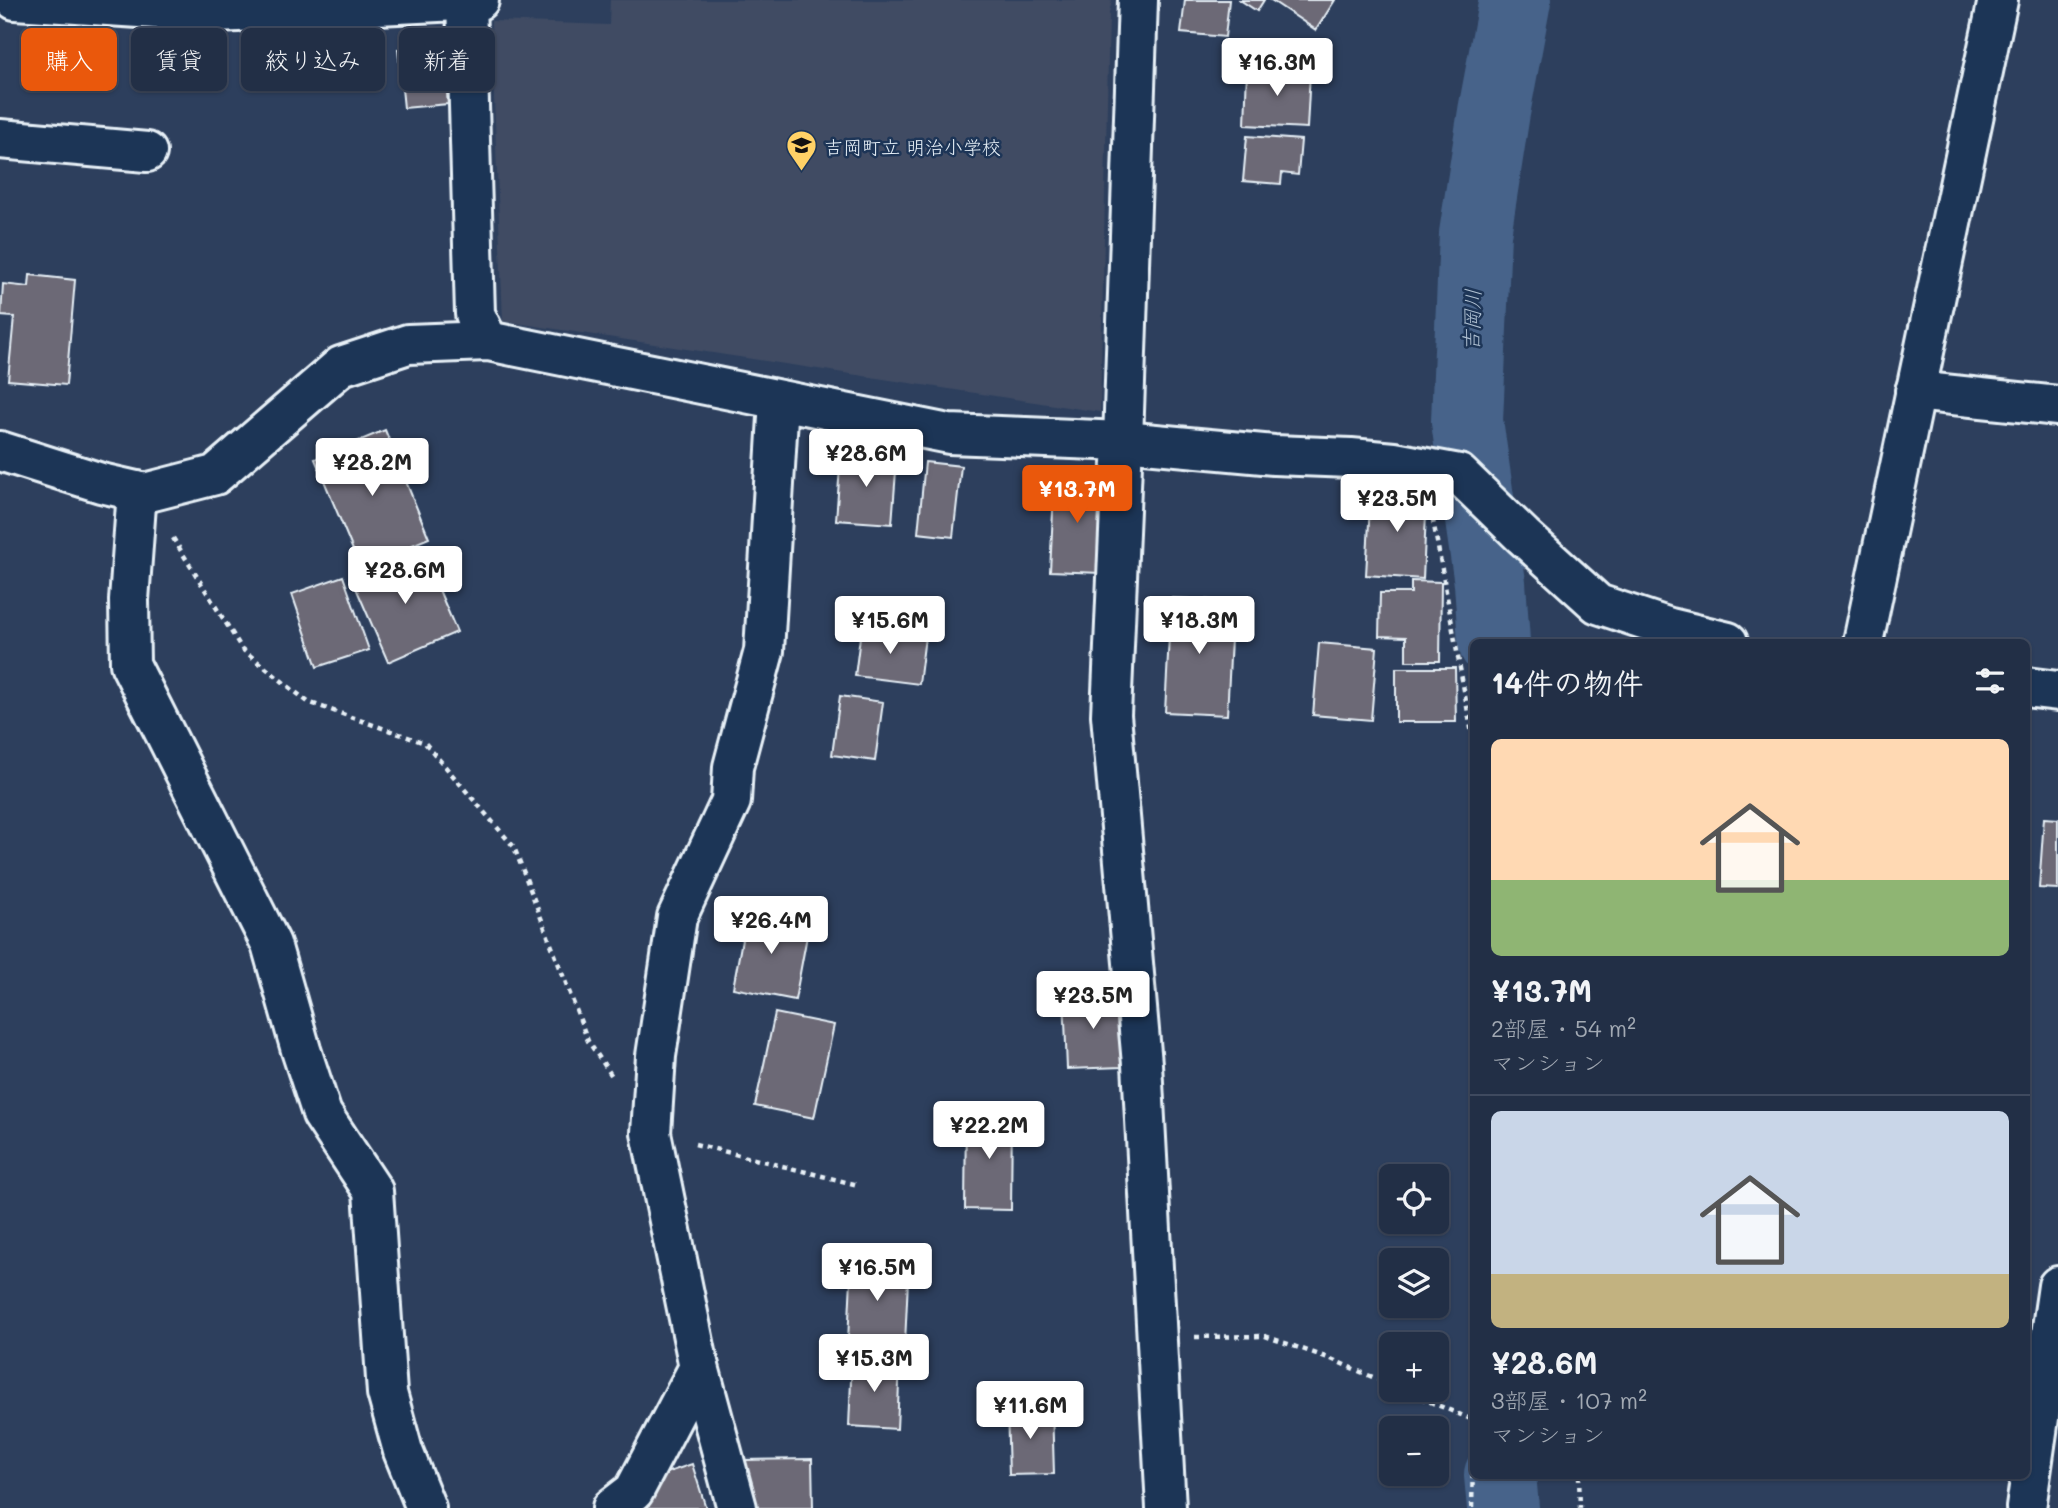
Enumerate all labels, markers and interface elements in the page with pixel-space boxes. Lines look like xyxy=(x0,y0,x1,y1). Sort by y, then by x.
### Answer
chip: 購入 xyxy=(21,28,117,91)
chip: 賃貸 xyxy=(131,28,227,91)
chip: 絞り込み xyxy=(241,28,385,91)
chip: 新着 xyxy=(399,28,495,91)
pin: ¥16.3M xyxy=(1220,38,1334,98)
text: ¥16.3M xyxy=(1238,46,1316,76)
school or university icon: 吉岡町立 明治小学校 xyxy=(784,129,818,173)
place label: 吉岡町立 明治小学校 xyxy=(824,134,1001,159)
water label: 吉岡川 xyxy=(1456,288,1486,352)
pin: ¥28.6M xyxy=(809,430,923,489)
text: ¥28.6M xyxy=(825,437,907,467)
pin: ¥28.2M xyxy=(315,438,429,498)
text: ¥28.2M xyxy=(332,446,412,476)
pin: ¥13.7M xyxy=(1020,466,1134,525)
text: ¥13.7M xyxy=(1038,473,1116,503)
pin: ¥23.5M xyxy=(1340,475,1454,534)
text: ¥23.5M xyxy=(1357,482,1437,512)
pin: ¥28.6M xyxy=(348,546,462,606)
text: ¥28.6M xyxy=(364,554,446,584)
pin: ¥15.6M xyxy=(833,596,947,656)
pin: ¥18.3M xyxy=(1142,596,1256,656)
text: ¥15.6M xyxy=(851,604,929,634)
text: ¥18.3M xyxy=(1159,604,1239,634)
text: 14件の物件 xyxy=(1491,662,1643,702)
icon: filters xyxy=(1971,662,2009,700)
icon: home xyxy=(1687,785,1813,911)
pin: ¥26.4M xyxy=(714,897,828,956)
text: ¥26.4M xyxy=(730,904,812,934)
text: ¥13.7M xyxy=(1491,970,1592,1010)
pin: ¥23.5M xyxy=(1036,972,1150,1031)
text: ¥23.5M xyxy=(1053,979,1133,1009)
text: 2部屋 · 54 m² xyxy=(1491,1013,1636,1043)
text: マンション xyxy=(1491,1047,1605,1077)
pin: ¥22.2M xyxy=(932,1102,1046,1161)
text: ¥22.2M xyxy=(949,1109,1029,1139)
icon: home xyxy=(1687,1157,1813,1283)
map controls xyxy=(1379,1164,1449,1486)
button: locate xyxy=(1379,1164,1449,1234)
pin: ¥16.5M xyxy=(820,1244,934,1303)
button: layers xyxy=(1379,1248,1449,1318)
text: ¥16.5M xyxy=(838,1251,916,1281)
button: + xyxy=(1379,1332,1449,1402)
pin: ¥15.3M xyxy=(817,1334,931,1394)
text: ¥15.3M xyxy=(835,1342,913,1372)
text: ¥28.6M xyxy=(1491,1342,1598,1382)
pin: ¥11.6M xyxy=(973,1382,1087,1441)
text: 3部屋 · 107 m² xyxy=(1491,1385,1647,1415)
text: ¥11.6M xyxy=(992,1389,1068,1419)
button: − xyxy=(1379,1416,1449,1486)
text: マンション xyxy=(1491,1419,1605,1449)

